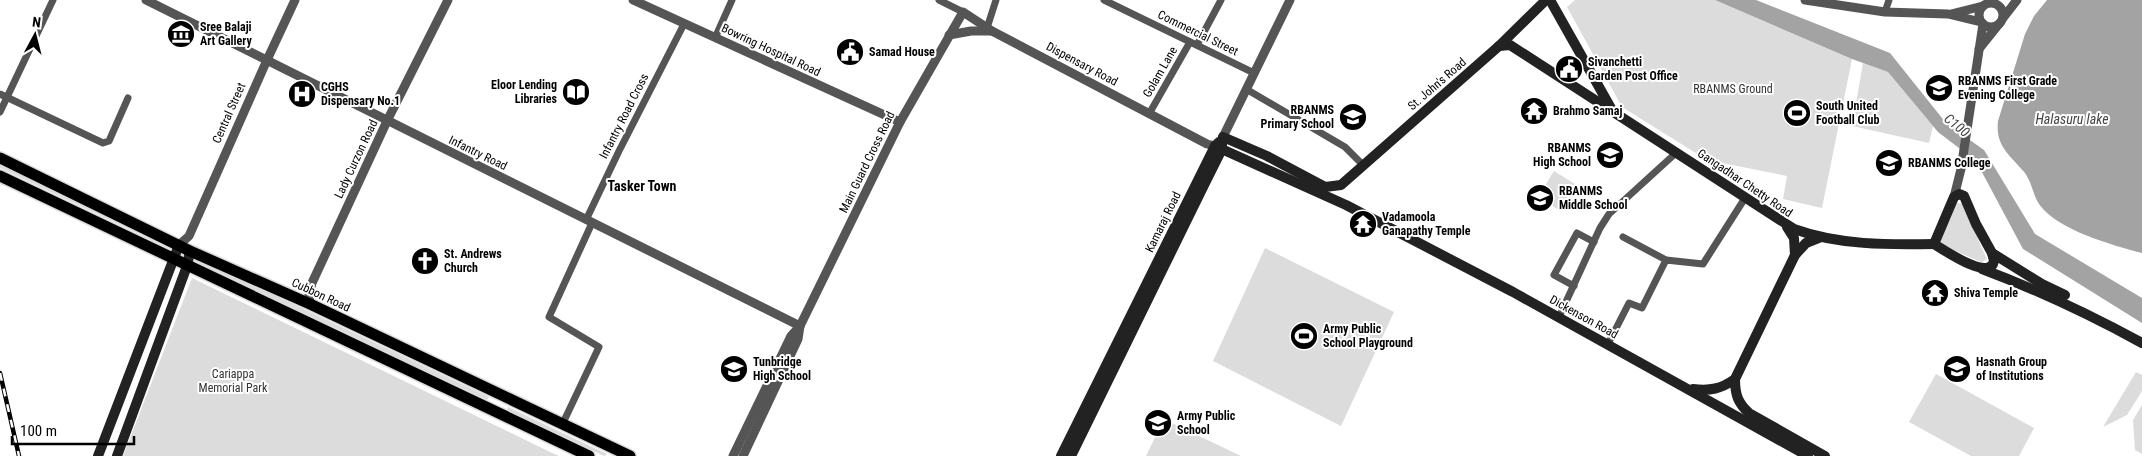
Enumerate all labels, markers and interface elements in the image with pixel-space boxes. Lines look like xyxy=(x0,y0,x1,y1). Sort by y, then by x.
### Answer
street label: Commercial Street xyxy=(1155,7,1241,59)
north arrow xyxy=(10,10,60,60)
text: N xyxy=(31,14,42,31)
museum icon: Sree Balaji Art Gallery xyxy=(166,19,196,49)
place label: Sree Balaji Art Gallery xyxy=(200,20,252,48)
street label: Bowring Hospital Road xyxy=(719,21,823,79)
public building icon: Samad House xyxy=(835,37,865,67)
street label: Dispensary Road xyxy=(1044,39,1120,89)
street label: Golam Lane xyxy=(1140,44,1180,100)
place label: Samad House xyxy=(869,45,935,59)
public building icon: Sivanchetti Garden Post Office xyxy=(1554,54,1584,84)
street label: St. John's Road xyxy=(1405,55,1469,113)
place label: Sivanchetti Garden Post Office xyxy=(1588,55,1678,83)
street label: Infantry Road Cross xyxy=(597,71,651,161)
school or university icon: RBANMS First Grade Evening College xyxy=(1924,73,1954,103)
place label: RBANMS First Grade Evening College xyxy=(1958,74,2057,102)
library icon: Eloor Lending Libraries xyxy=(561,77,591,107)
place label: Eloor Lending Libraries xyxy=(491,78,558,106)
hospital icon: CGHS Dispensary No.1 xyxy=(287,79,317,109)
street label: Central Street xyxy=(209,80,249,145)
place label: CGHS Dispensary No.1 xyxy=(321,80,400,108)
park label: RBANMS Ground xyxy=(1693,82,1773,96)
temple icon: Brahmo Samaj xyxy=(1519,96,1549,126)
sports icon: South United Football Club xyxy=(1782,98,1812,128)
place label: South United Football Club xyxy=(1816,99,1879,127)
school or university icon: RBANMS Primary School xyxy=(1338,102,1368,132)
place label: RBANMS Primary School xyxy=(1261,103,1335,131)
place label: Brahmo Samaj xyxy=(1553,104,1622,118)
street label: Main Guard Cross Road xyxy=(836,109,898,215)
water label: C100 xyxy=(1941,110,1973,140)
water label: Halasuru lake xyxy=(2035,111,2109,127)
street label: Lady Curzon Road xyxy=(332,117,380,201)
street label: Infantry Road xyxy=(446,133,510,173)
school or university icon: RBANMS High School xyxy=(1595,140,1625,170)
place label: RBANMS High School xyxy=(1533,141,1592,169)
street label: Gangadhar Chetty Road xyxy=(1695,146,1795,220)
school or university icon: RBANMS College xyxy=(1874,148,1904,178)
place label: RBANMS College xyxy=(1908,156,1991,170)
district label: Tasker Town xyxy=(607,178,677,194)
school or university icon: RBANMS Middle School xyxy=(1525,183,1555,213)
place label: RBANMS Middle School xyxy=(1559,184,1627,212)
street label: Kamaraj Road xyxy=(1142,189,1184,255)
temple icon: Vadamoola Ganapathy Temple xyxy=(1348,209,1378,239)
place label: Vadamoola Ganapathy Temple xyxy=(1382,210,1471,238)
church icon: St. Andrews Church xyxy=(410,246,440,276)
place label: St. Andrews Church xyxy=(444,247,502,275)
street label: Cubbon Road xyxy=(289,275,353,315)
temple icon: Shiva Temple xyxy=(1920,278,1950,308)
place label: Shiva Temple xyxy=(1954,286,2018,300)
street label: Dickenson Road xyxy=(1547,292,1621,342)
sports icon: Army Public School Playground xyxy=(1289,321,1319,351)
place label: Army Public School Playground xyxy=(1323,322,1413,350)
school or university icon: Tunbridge High School xyxy=(719,354,749,384)
school or university icon: Hasnath Group of Institutions xyxy=(1942,354,1972,384)
place label: Tunbridge High School xyxy=(753,355,811,383)
place label: Hasnath Group of Institutions xyxy=(1976,355,2047,383)
park label: Cariappa Memorial Park xyxy=(199,367,268,395)
school or university icon: Army Public School xyxy=(1143,408,1173,438)
place label: Army Public School xyxy=(1177,409,1236,437)
scale bar xyxy=(12,414,135,446)
text: 100 m xyxy=(20,422,57,440)

